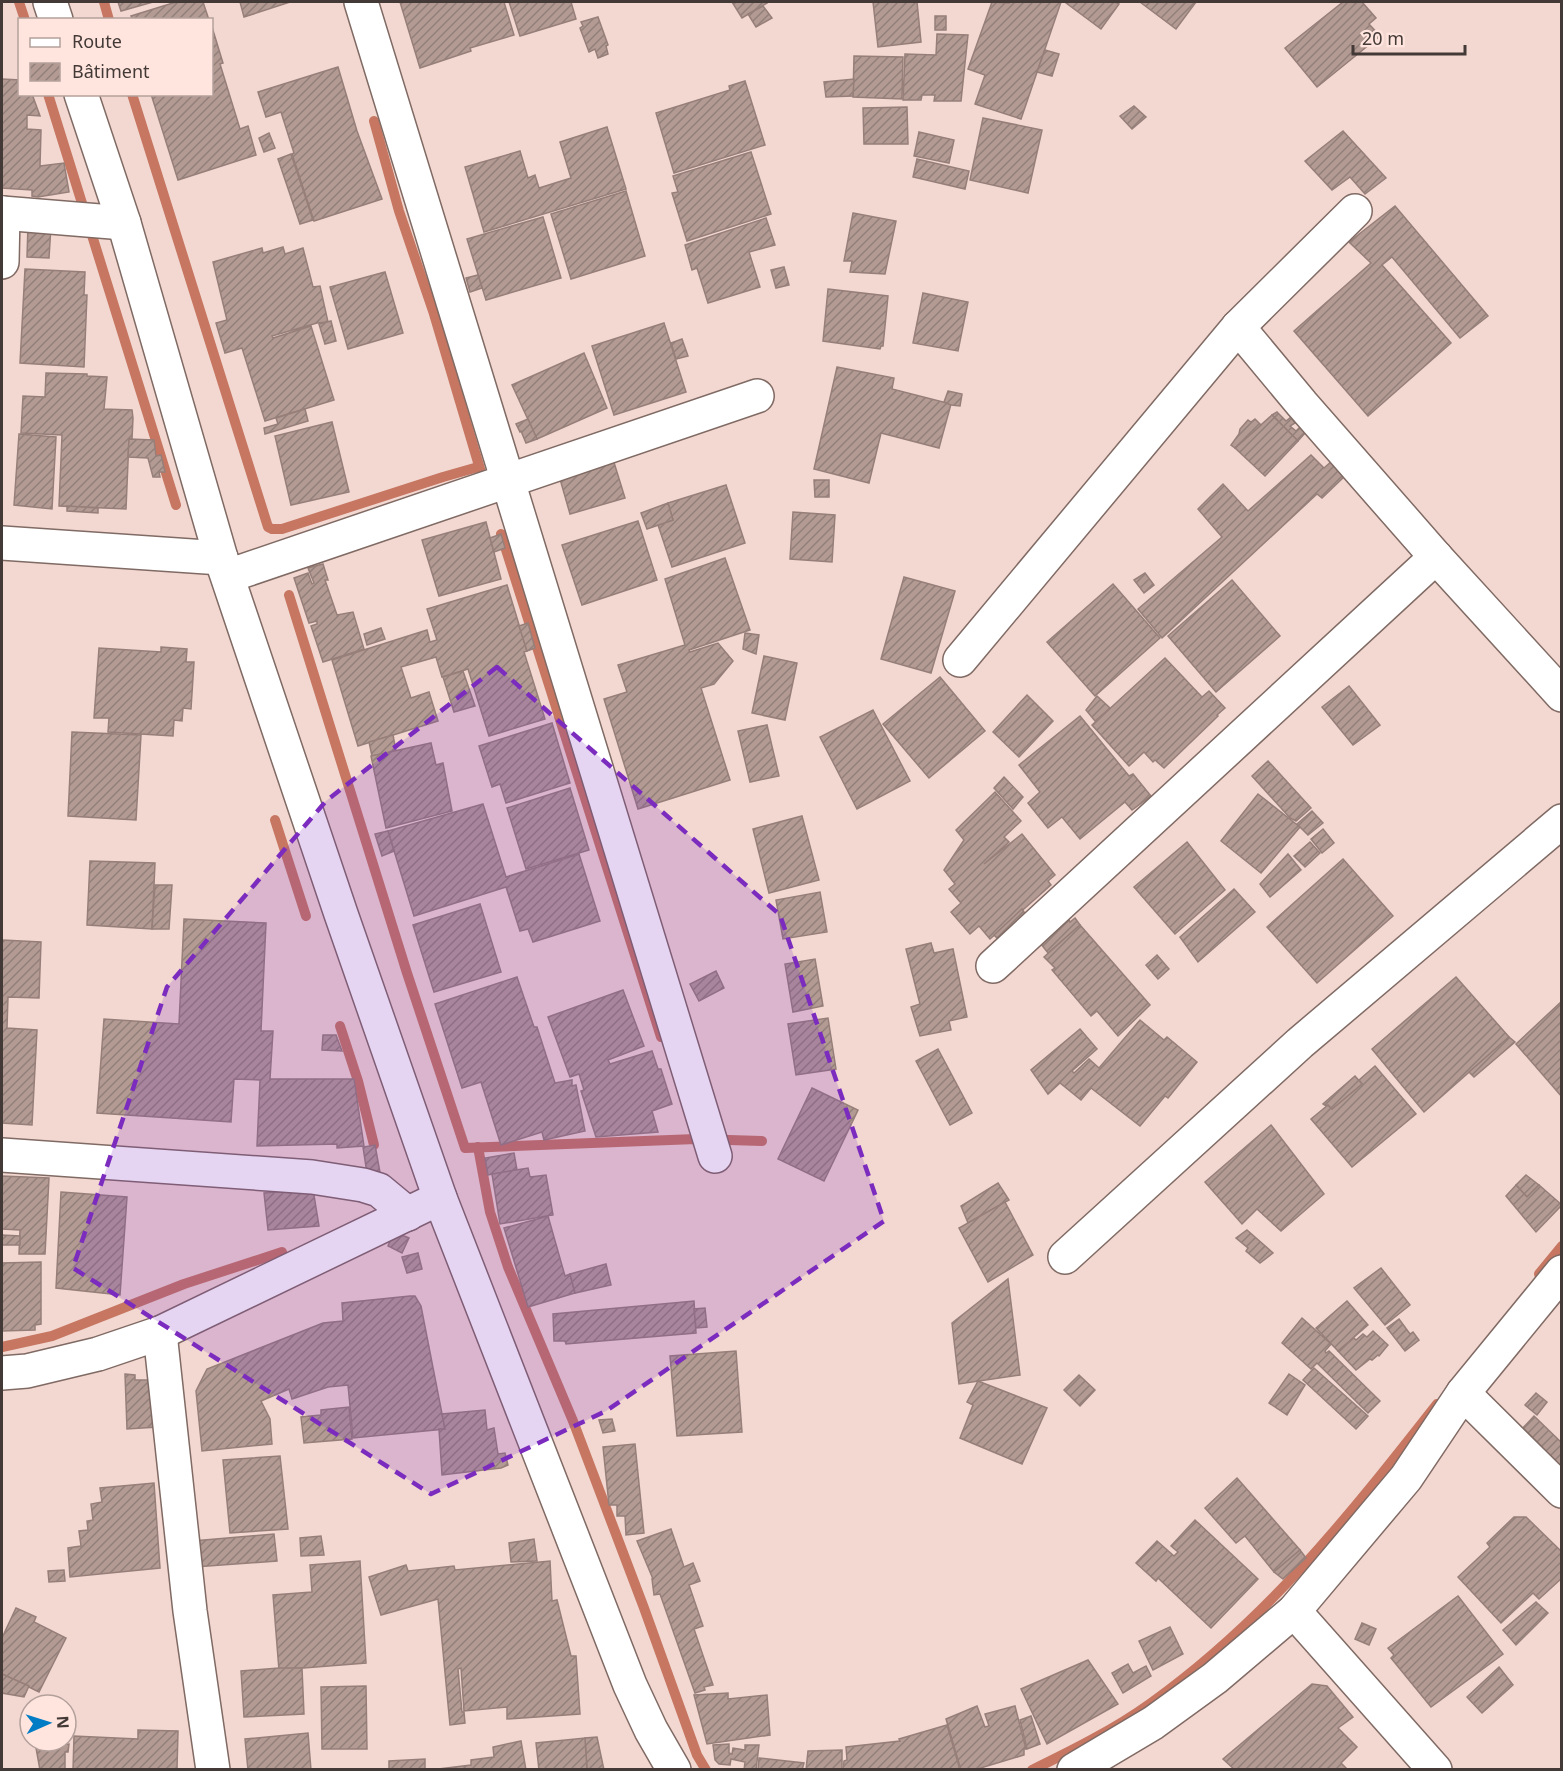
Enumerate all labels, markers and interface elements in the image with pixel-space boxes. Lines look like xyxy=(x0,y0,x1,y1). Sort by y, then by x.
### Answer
legend xyxy=(18,18,213,96)
scale bar xyxy=(1353,18,1466,56)
text: 20 m xyxy=(1362,26,1404,50)
text: Route xyxy=(72,29,122,53)
text: Bâtiment xyxy=(72,59,150,83)
north arrow xyxy=(18,1693,78,1753)
text: N xyxy=(52,1715,74,1729)

